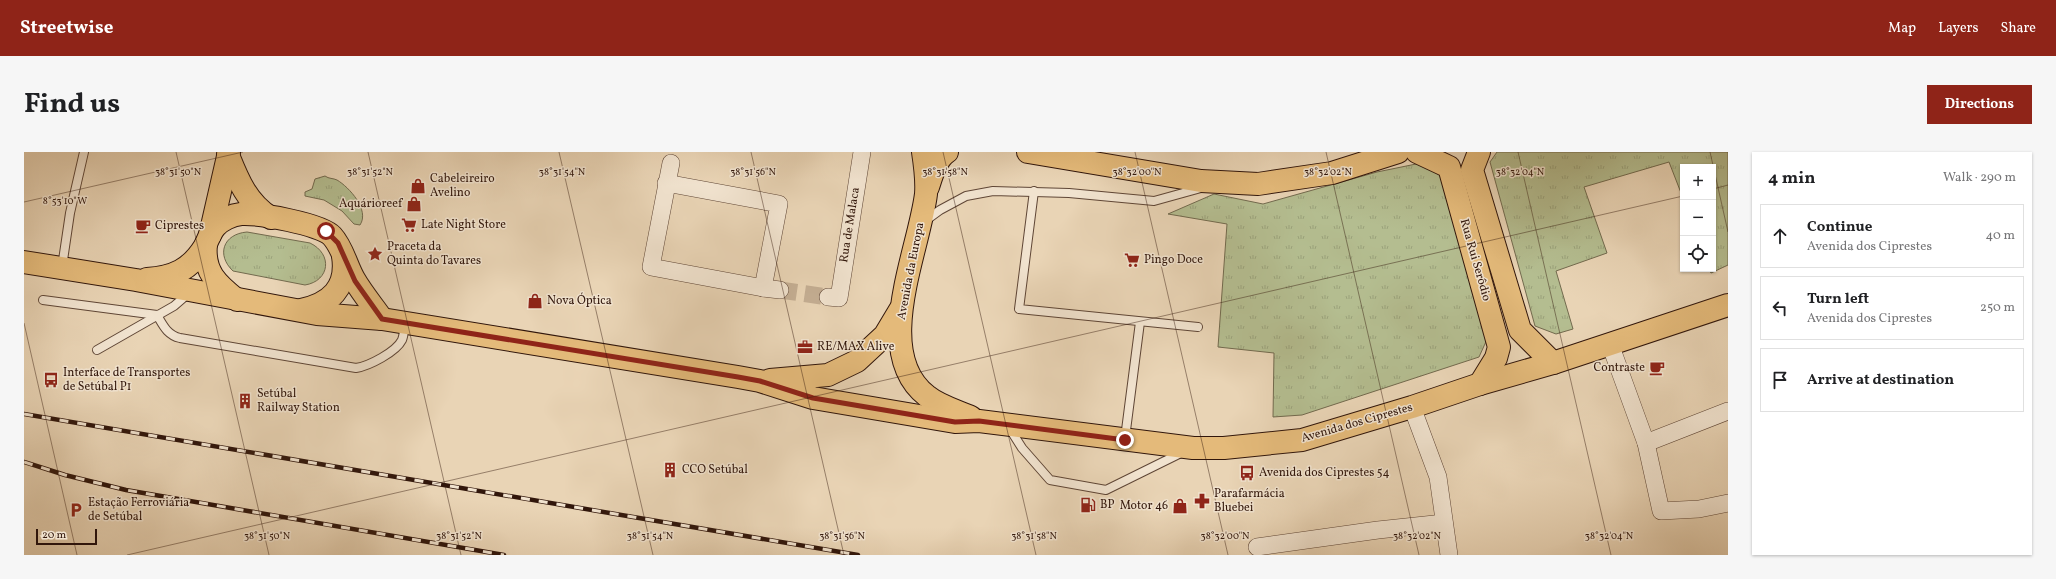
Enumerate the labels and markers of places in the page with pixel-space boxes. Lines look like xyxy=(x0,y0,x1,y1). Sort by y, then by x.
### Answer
place label: Cabeleireiro Avelino xyxy=(430,171,495,201)
shop icon: Cabeleireiro Avelino xyxy=(409,177,427,195)
shop icon: Aquárioreef xyxy=(405,195,423,213)
place label: Aquárioreef xyxy=(339,196,404,212)
supermarket icon: Late Night Store xyxy=(400,216,418,234)
cafe icon: Ciprestes xyxy=(134,217,152,235)
place label: Late Night Store xyxy=(421,217,506,233)
place label: Ciprestes xyxy=(155,218,204,234)
place label: Praceta da Quinta do Tavares xyxy=(387,239,481,269)
place icon: Praceta da Quinta do Tavares xyxy=(366,245,384,263)
supermarket icon: Pingo Doce xyxy=(1123,251,1141,269)
place label: Pingo Doce xyxy=(1144,252,1203,268)
shop icon: Nova Óptica xyxy=(526,292,544,310)
place label: Nova Óptica xyxy=(547,292,612,309)
office icon: RE/MAX Alive xyxy=(796,338,814,356)
place label: RE/MAX Alive xyxy=(817,339,895,355)
cafe icon: Contraste xyxy=(1648,359,1666,377)
place label: Contraste xyxy=(1593,360,1645,376)
place label: Interface de Transportes de Setúbal P1 xyxy=(63,365,190,395)
bus stop icon: Interface de Transportes de Setúbal P1 xyxy=(42,371,60,389)
place label: Setúbal Railway Station xyxy=(257,386,340,416)
building icon: Setúbal Railway Station xyxy=(236,392,254,410)
building icon: CCO Setúbal xyxy=(661,461,679,479)
place label: CCO Setúbal xyxy=(682,462,748,478)
bus stop icon: Avenida dos Ciprestes 54 xyxy=(1238,464,1256,482)
place label: Avenida dos Ciprestes 54 xyxy=(1259,465,1390,481)
place label: Parafarmácia Bluebei xyxy=(1214,486,1285,516)
pharmacy icon: Parafarmácia Bluebei xyxy=(1193,492,1211,510)
place label: Estação Ferroviária de Setúbal xyxy=(88,495,189,525)
fuel station icon: BP xyxy=(1079,496,1097,514)
place label: BP xyxy=(1100,497,1114,513)
shop icon: Motor 46 xyxy=(1171,497,1189,515)
place label: Motor 46 xyxy=(1120,498,1168,514)
parking icon: Estação Ferroviária de Setúbal xyxy=(67,501,85,519)

